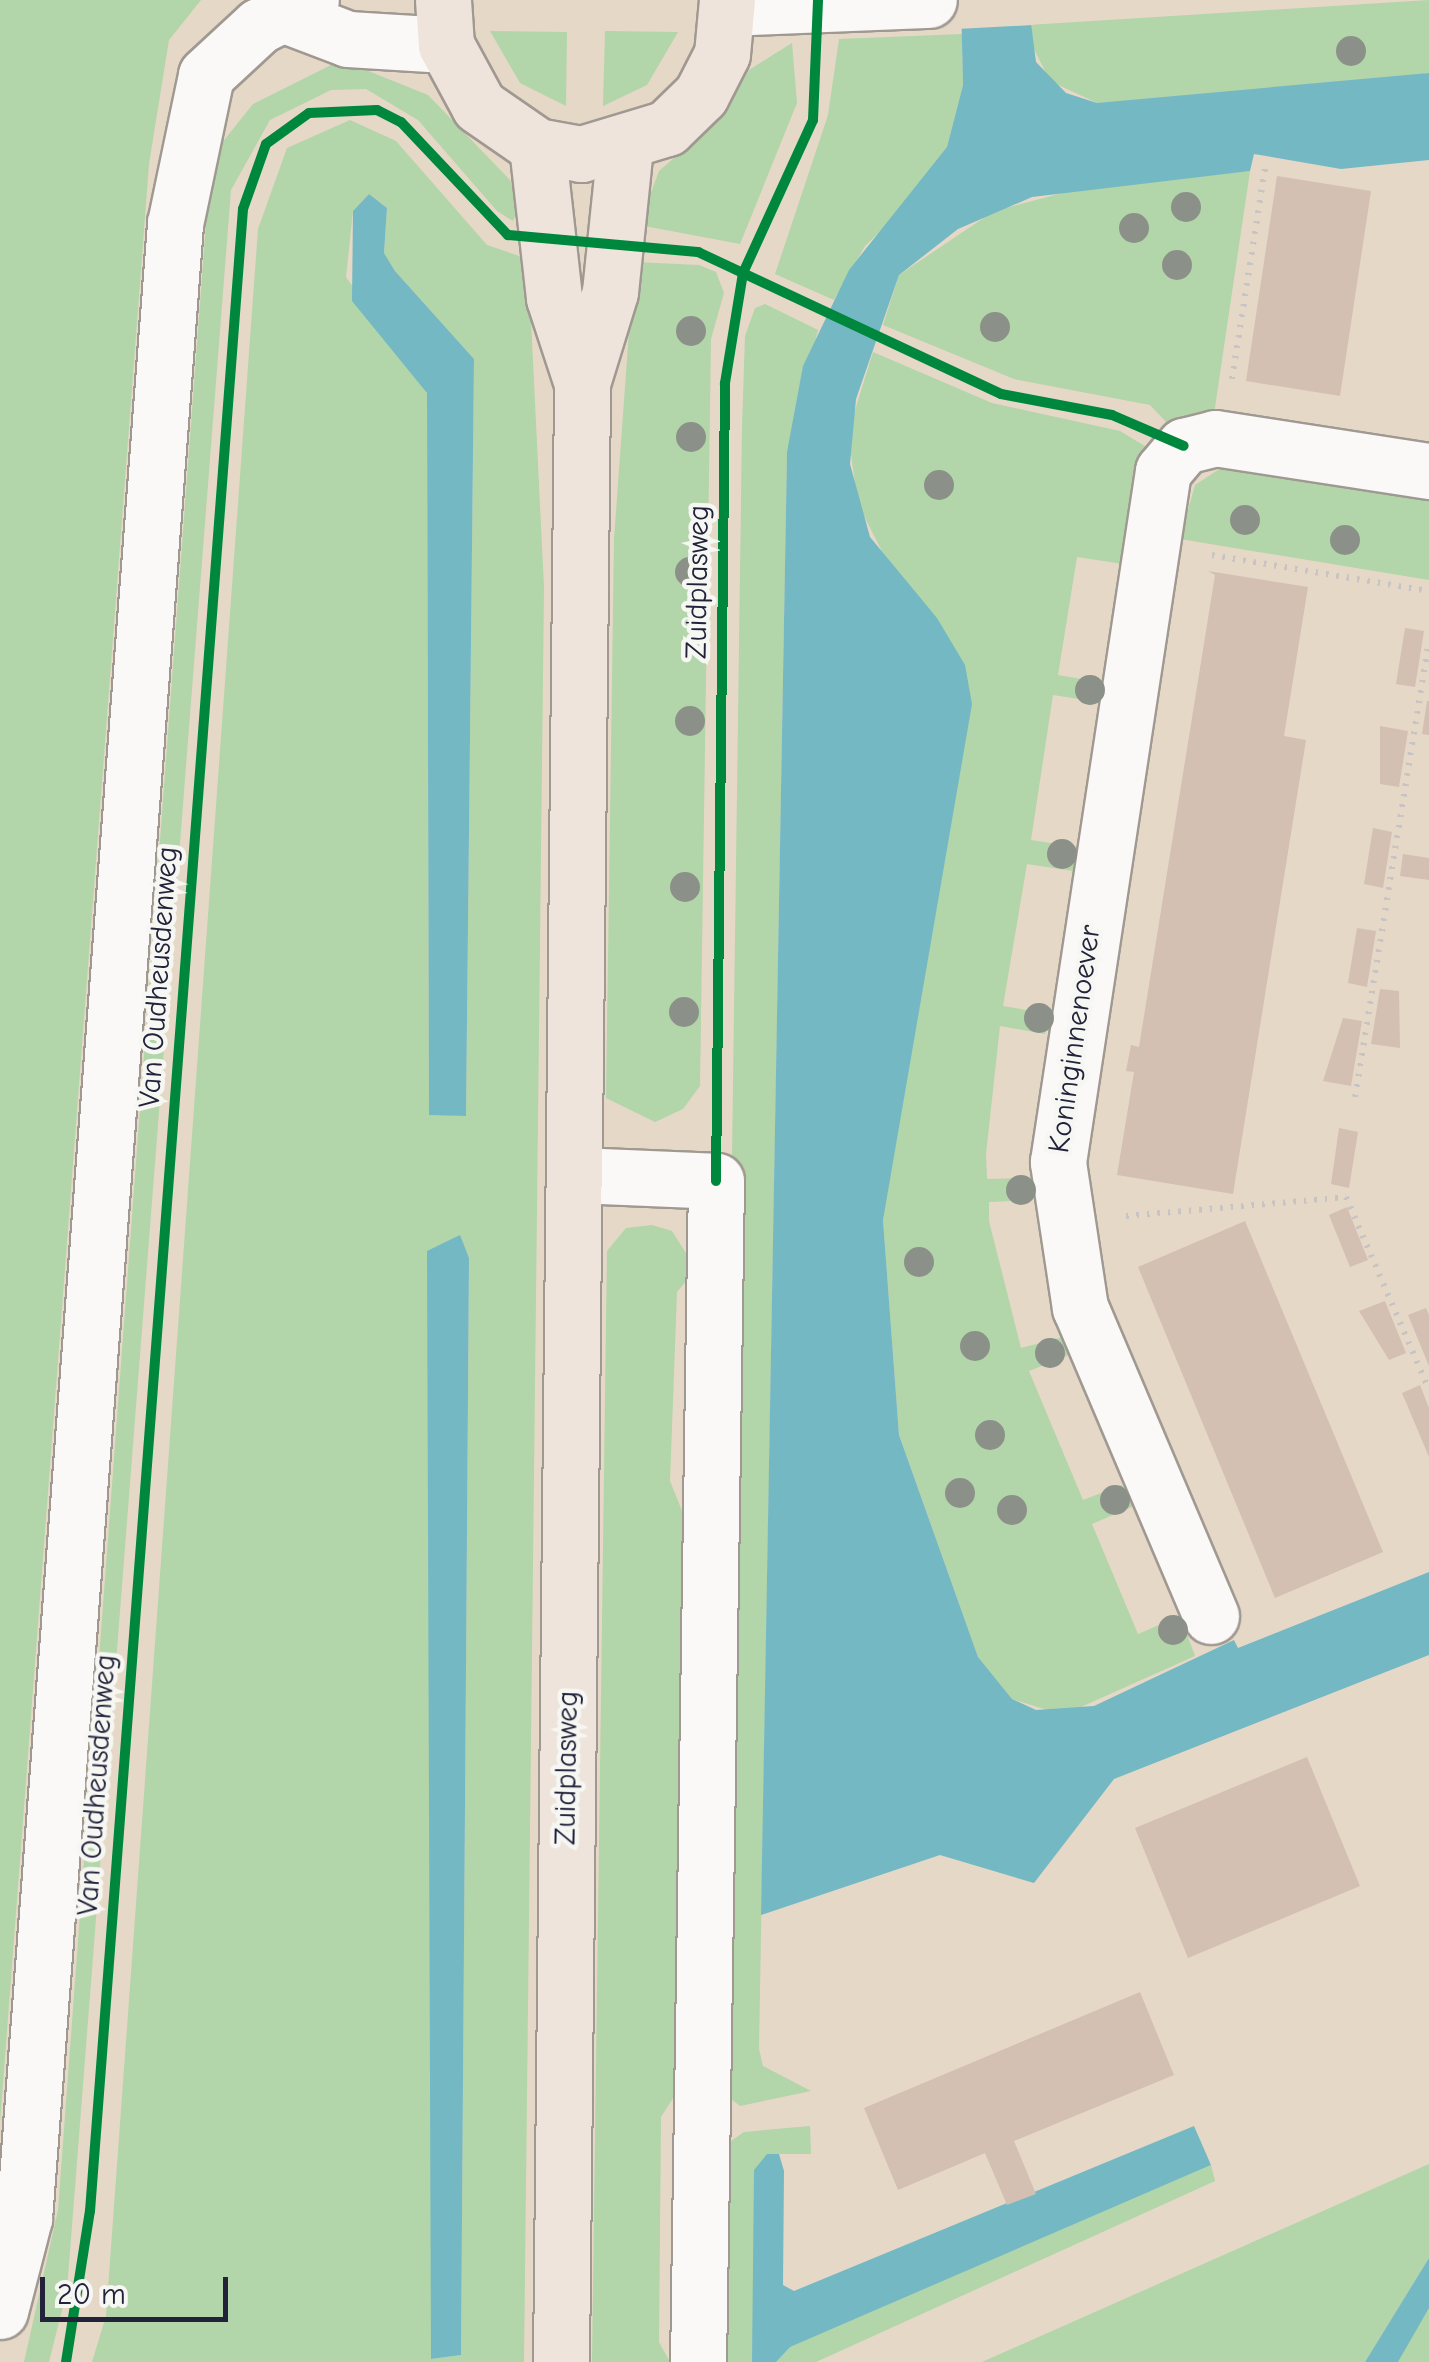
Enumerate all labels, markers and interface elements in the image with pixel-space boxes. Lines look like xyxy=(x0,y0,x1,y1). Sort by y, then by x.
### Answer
street label: Zuidplasweg xyxy=(679,505,717,659)
street label: Van Oudheusdenweg xyxy=(132,845,186,1109)
street label: Koninginnenoever xyxy=(1041,923,1109,1155)
street label: Van Oudheusdenweg xyxy=(70,1653,124,1917)
street label: Zuidplasweg xyxy=(548,1691,586,1845)
scale bar xyxy=(45,2257,232,2319)
text: 20 m xyxy=(57,2277,126,2312)

